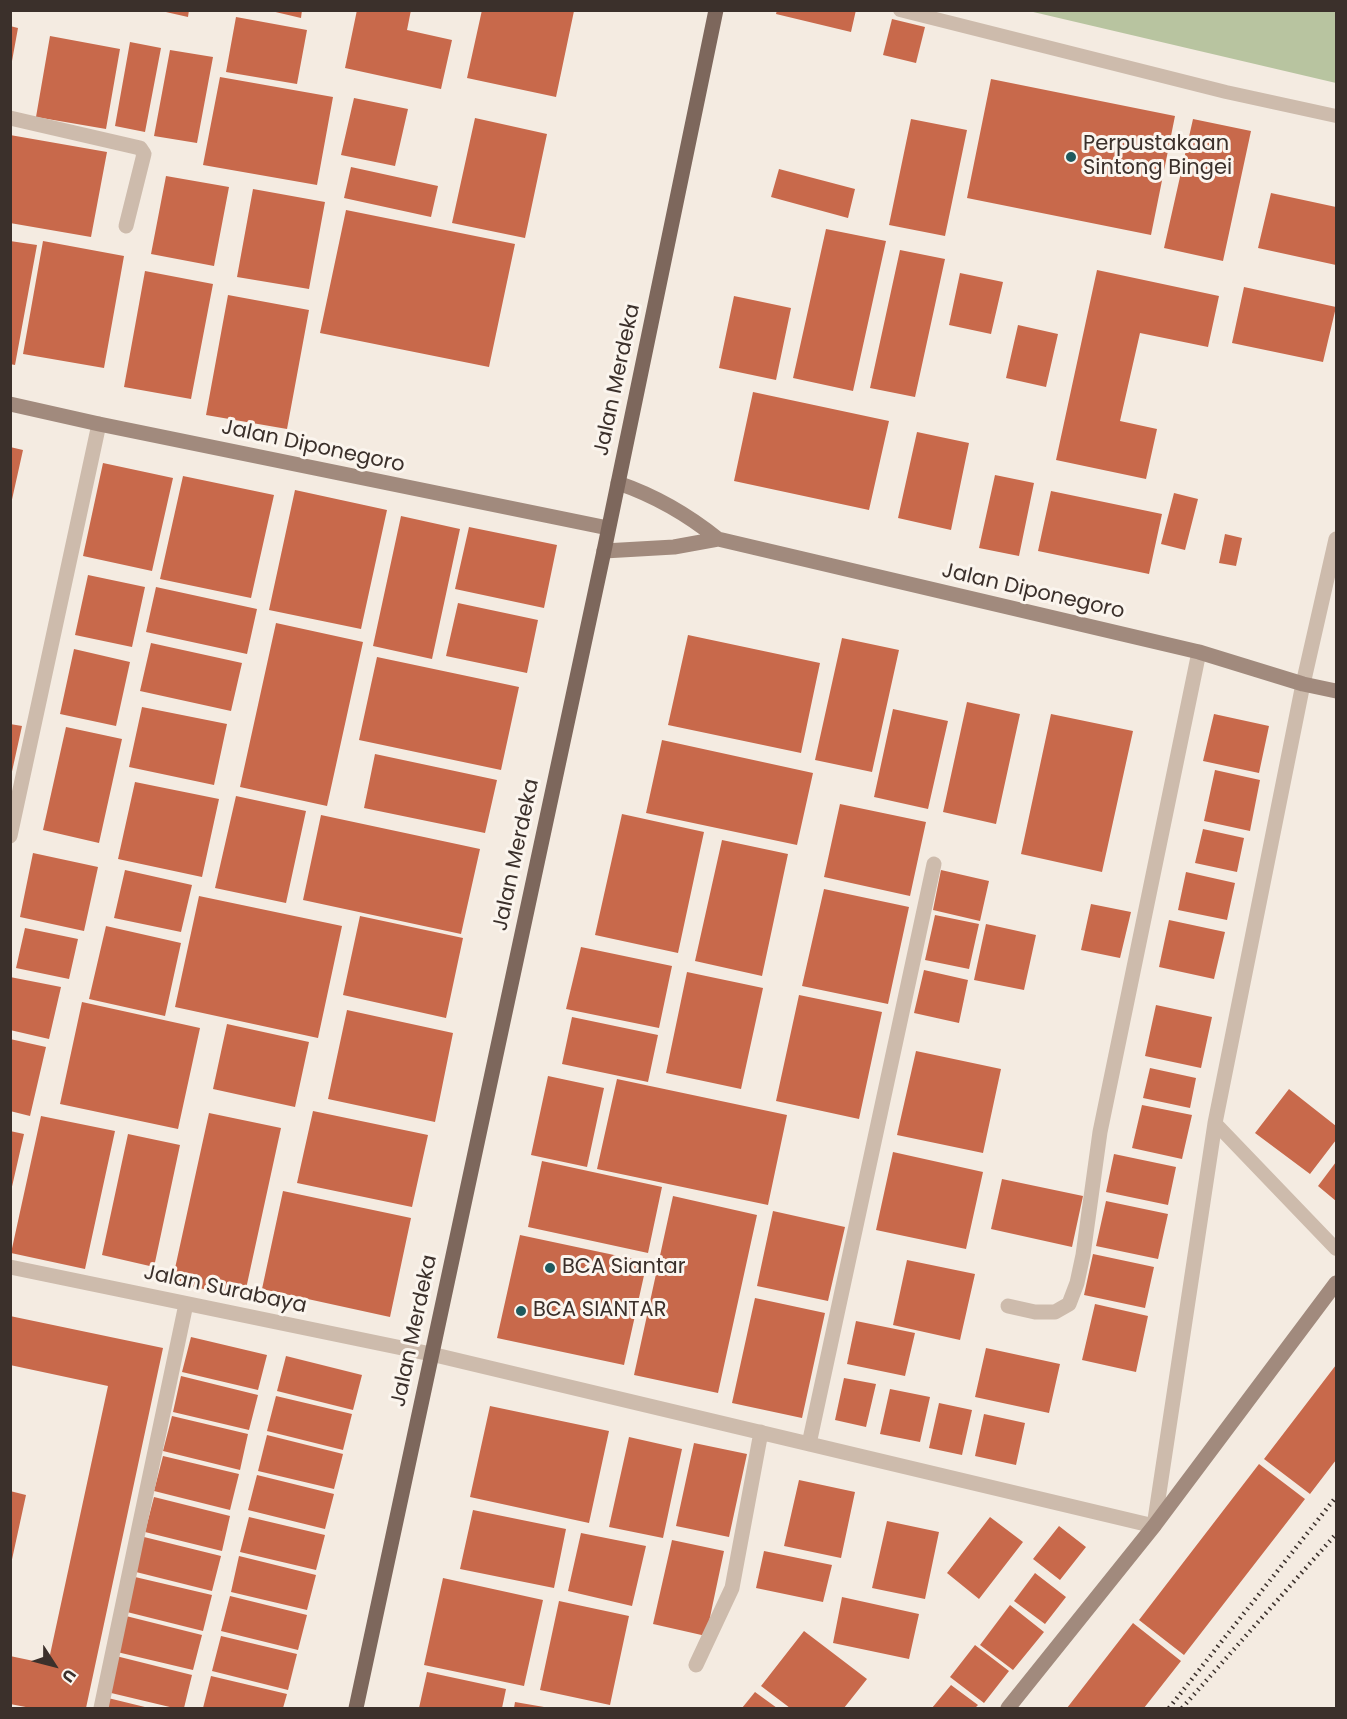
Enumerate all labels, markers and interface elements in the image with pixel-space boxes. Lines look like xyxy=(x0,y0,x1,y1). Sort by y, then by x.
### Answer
place label: Perpustakaan Sintong Bingei xyxy=(1083,132,1232,182)
marker: Perpustakaan Sintong Bingei xyxy=(1064,150,1078,164)
street label: Jalan Merdeka xyxy=(590,302,646,458)
street label: Jalan Diponegoro xyxy=(219,415,407,479)
street label: Jalan Diponegoro xyxy=(939,559,1127,625)
street label: Jalan Merdeka xyxy=(489,777,545,933)
street label: Jalan Merdeka xyxy=(387,1253,443,1409)
place label: BCA Siantar xyxy=(562,1255,686,1281)
street label: Jalan Surabaya xyxy=(141,1260,309,1320)
marker: BCA Siantar xyxy=(543,1261,557,1275)
place label: BCA SIANTAR xyxy=(533,1298,667,1324)
marker: BCA SIANTAR xyxy=(514,1304,528,1318)
north arrow xyxy=(24,1635,84,1695)
text: U xyxy=(56,1665,82,1687)

